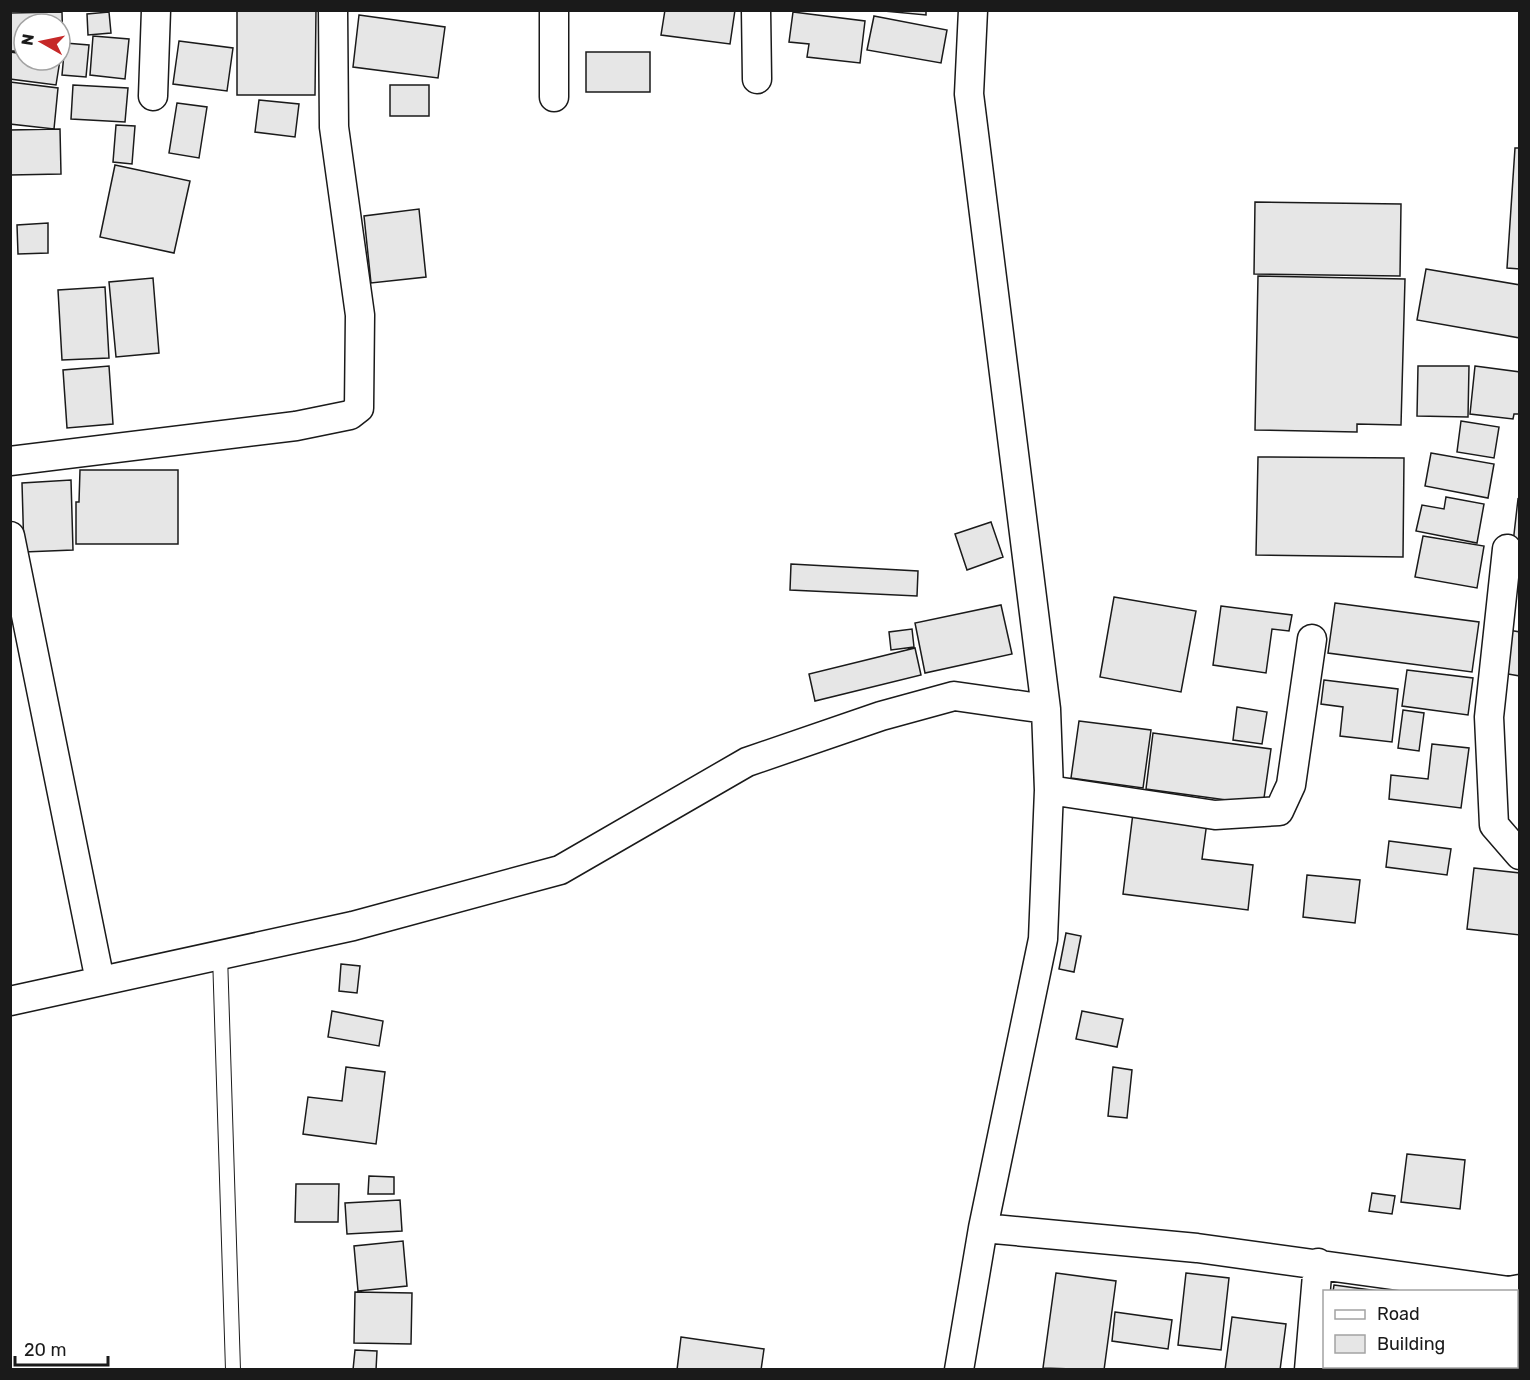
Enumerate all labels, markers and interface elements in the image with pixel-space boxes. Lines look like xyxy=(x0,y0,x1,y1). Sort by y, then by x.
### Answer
north arrow xyxy=(12,12,72,72)
text: N xyxy=(17,33,38,47)
legend xyxy=(1323,1290,1518,1368)
text: Road xyxy=(1377,1303,1420,1325)
scale bar xyxy=(15,1329,108,1367)
text: Building xyxy=(1377,1333,1445,1355)
text: 20 m xyxy=(24,1339,66,1361)

